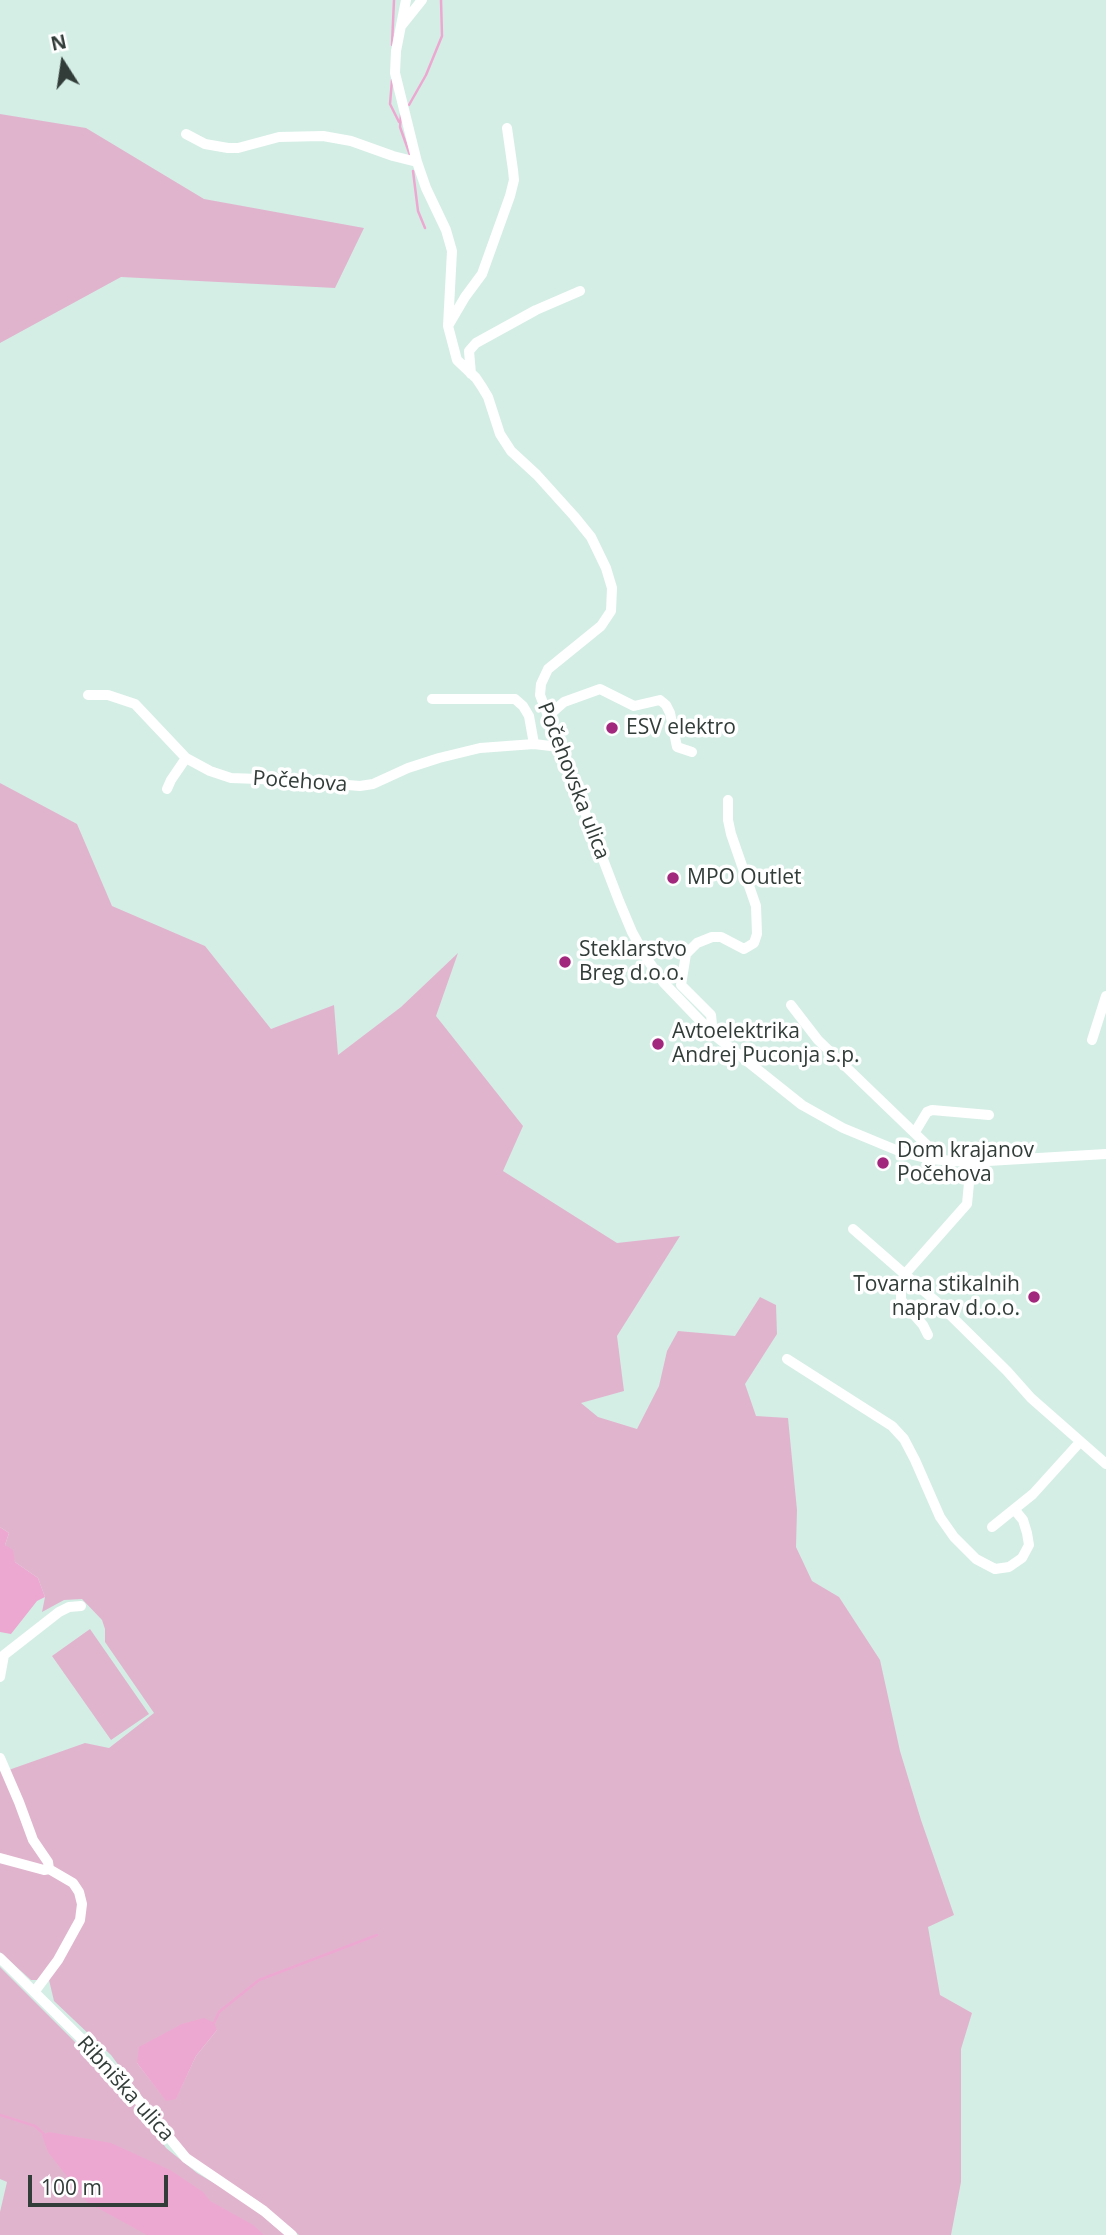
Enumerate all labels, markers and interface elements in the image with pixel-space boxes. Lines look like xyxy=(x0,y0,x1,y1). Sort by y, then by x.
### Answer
north arrow xyxy=(28,28,98,98)
text: N xyxy=(48,28,69,57)
street label: Počehovska ulica xyxy=(531,699,615,863)
place label: ESV elektro xyxy=(626,715,736,741)
marker: ESV elektro xyxy=(604,720,620,736)
street label: Počehova xyxy=(252,766,348,798)
place label: MPO Outlet xyxy=(687,865,802,891)
marker: MPO Outlet xyxy=(665,870,681,886)
place label: Steklarstvo Breg d.o.o. xyxy=(579,937,687,987)
marker: Steklarstvo Breg d.o.o. xyxy=(557,954,573,970)
place label: Avtoelektrika Andrej Puconja s.p. xyxy=(672,1019,860,1069)
marker: Avtoelektrika Andrej Puconja s.p. xyxy=(650,1036,666,1052)
place label: Dom krajanov Počehova xyxy=(897,1138,1034,1188)
marker: Dom krajanov Počehova xyxy=(875,1155,891,1171)
place label: Tovarna stikalnih naprav d.o.o. xyxy=(853,1272,1020,1322)
marker: Tovarna stikalnih naprav d.o.o. xyxy=(1026,1289,1042,1305)
street label: Ribniška ulica xyxy=(71,2031,179,2147)
scale bar xyxy=(32,2162,172,2206)
text: 100 m xyxy=(41,2173,102,2201)

